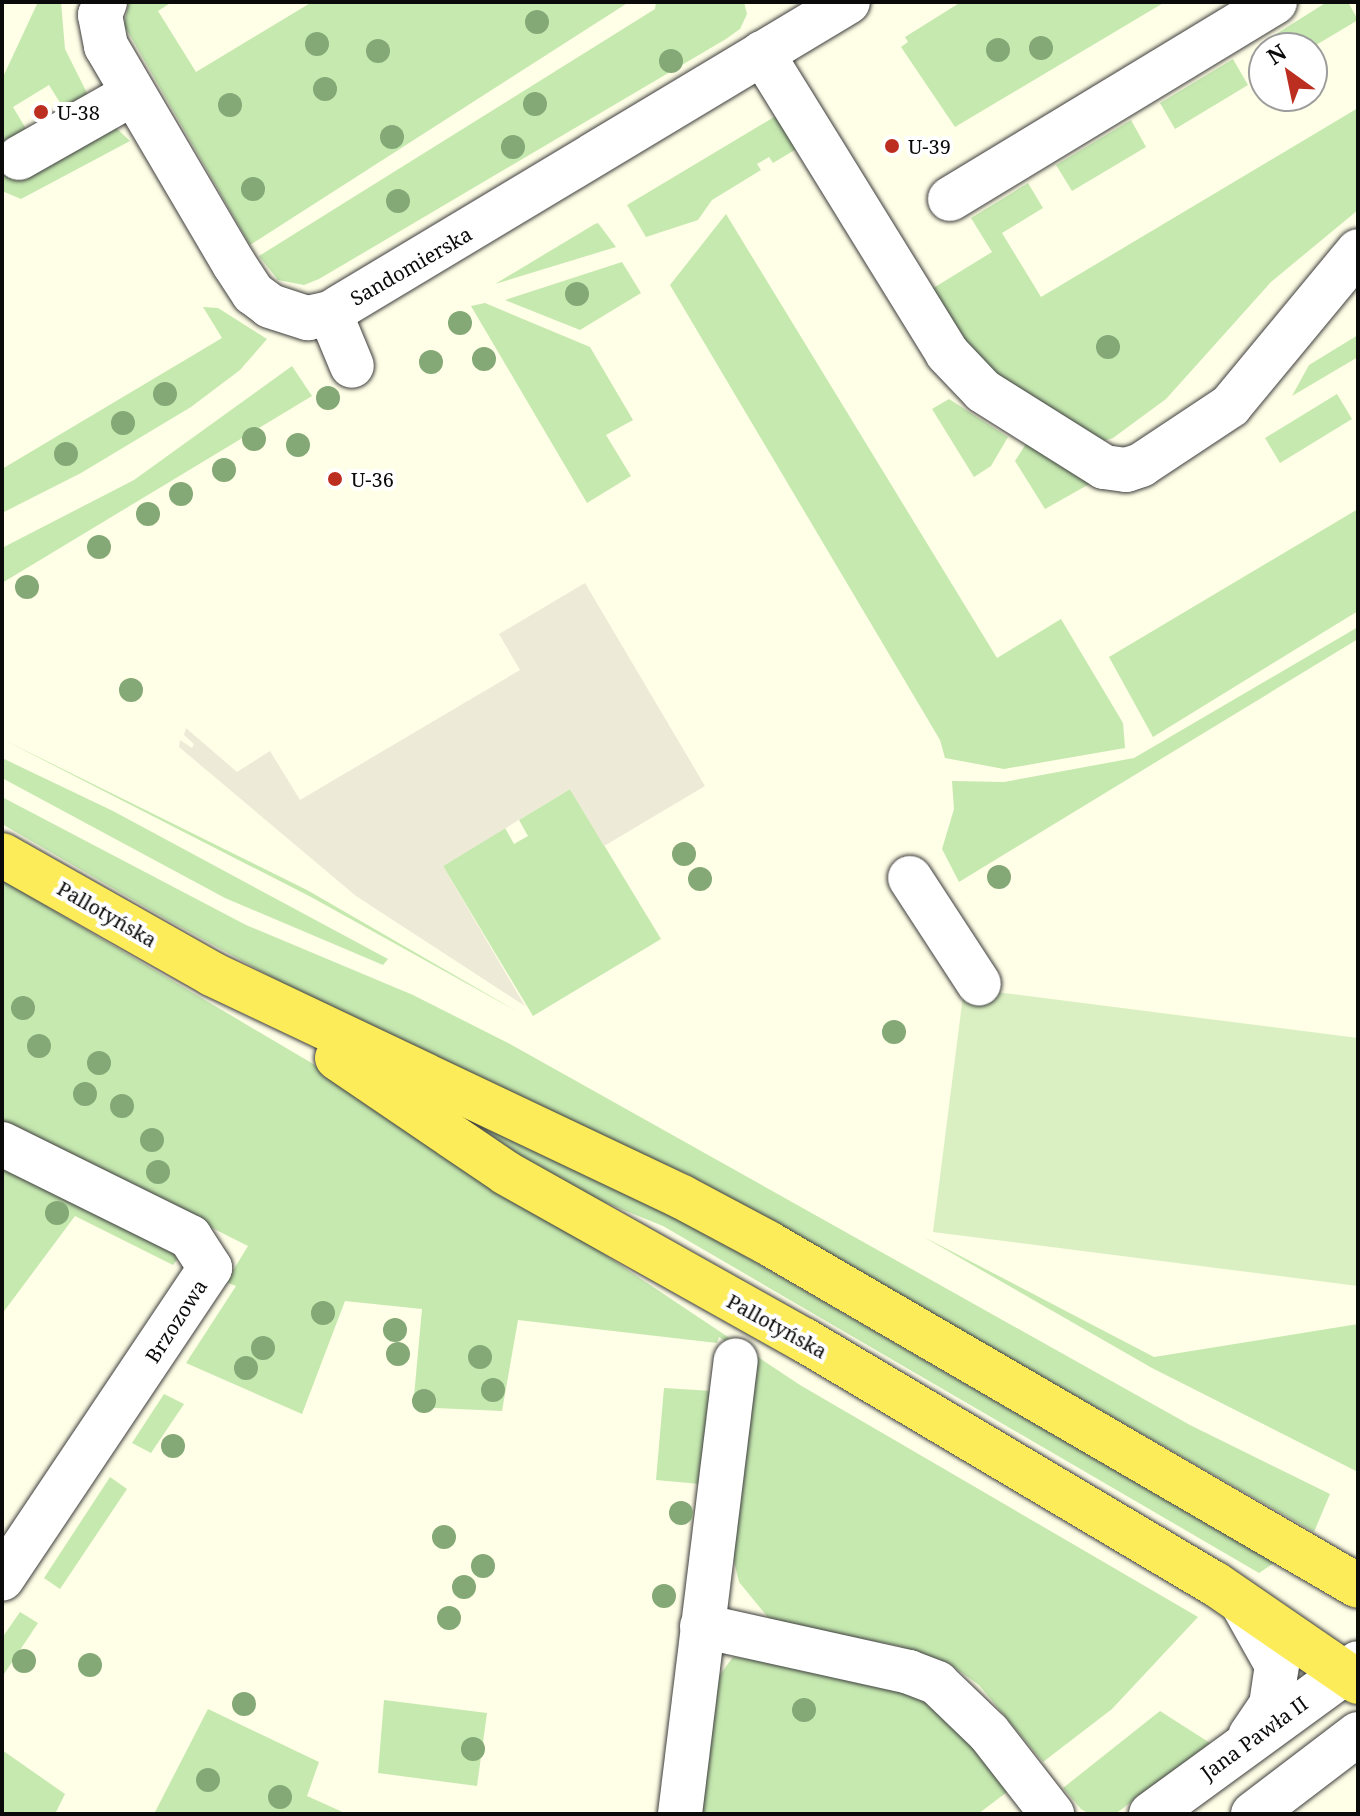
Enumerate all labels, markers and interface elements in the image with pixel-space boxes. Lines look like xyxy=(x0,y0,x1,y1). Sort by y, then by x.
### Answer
north arrow xyxy=(1248,32,1328,112)
text: N xyxy=(1261,36,1291,71)
place label: U-38 xyxy=(57,100,100,124)
marker: U-38 xyxy=(32,103,50,121)
place label: U-39 xyxy=(908,134,951,158)
marker: U-39 xyxy=(883,137,901,155)
street label: Sandomierska xyxy=(346,222,476,310)
place label: U-36 xyxy=(351,467,394,491)
marker: U-36 xyxy=(326,470,344,488)
street label: Pallotyńska xyxy=(53,876,161,952)
street label: Brzozowa xyxy=(140,1275,212,1367)
street label: Pallotyńska xyxy=(723,1289,831,1363)
street label: Jana Pawła II xyxy=(1196,1691,1312,1785)

